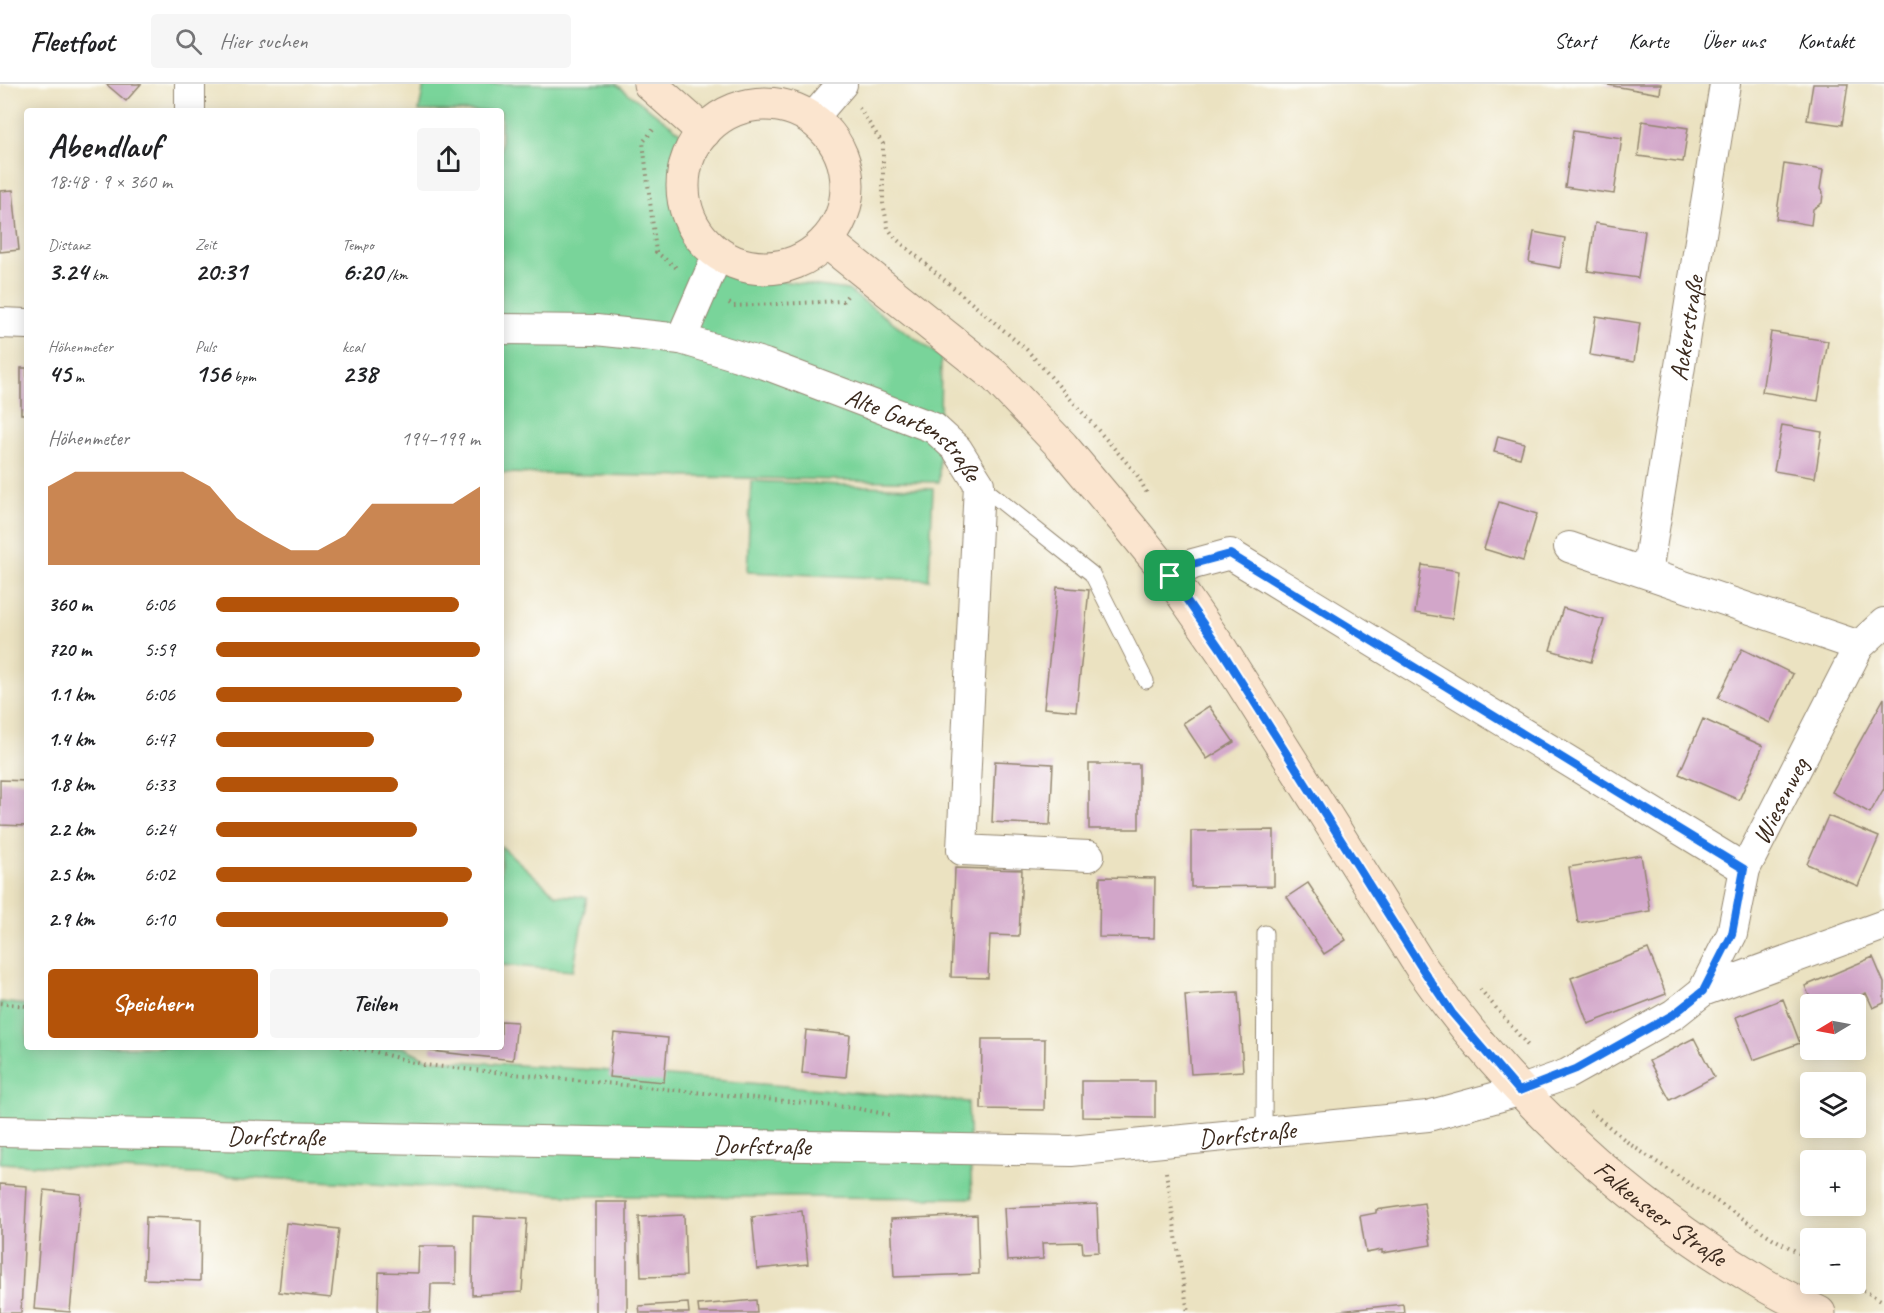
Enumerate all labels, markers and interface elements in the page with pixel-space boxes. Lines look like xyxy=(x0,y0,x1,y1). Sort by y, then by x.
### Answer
search box xyxy=(151,14,571,68)
text: Fleetfoot xyxy=(30,24,115,59)
icon: search xyxy=(172,25,205,58)
text: Hier suchen xyxy=(220,27,308,55)
text: Start xyxy=(1554,28,1595,54)
text: Karte xyxy=(1628,28,1669,54)
text: Über uns xyxy=(1702,28,1765,54)
text: Kontakt xyxy=(1798,28,1854,54)
text: Abendlauf xyxy=(48,125,160,167)
button: share xyxy=(417,128,480,191)
text: 18:48 · 9 × 360 m xyxy=(48,169,172,194)
text: Distanz xyxy=(48,235,90,255)
text: Zeit xyxy=(195,235,216,255)
text: Tempo xyxy=(342,235,374,255)
text: 3.24 xyxy=(48,255,88,288)
text: 20:31 xyxy=(195,255,247,288)
text: 6:20 xyxy=(342,255,383,288)
text: km xyxy=(88,265,108,285)
text: /km xyxy=(383,265,408,285)
street label: Ackerstraße xyxy=(1662,271,1712,383)
text: Höhenmeter xyxy=(48,337,113,357)
text: Puls xyxy=(195,337,216,357)
text: kcal xyxy=(342,337,363,357)
text: 45 xyxy=(48,357,71,390)
text: 156 xyxy=(195,357,230,390)
text: 238 xyxy=(342,357,377,390)
text: m xyxy=(71,367,84,387)
text: bpm xyxy=(230,367,256,387)
street label: Alte Gartenstraße xyxy=(841,380,990,489)
text: Höhenmeter xyxy=(48,426,129,451)
text: 194–199 m xyxy=(401,426,480,451)
pin xyxy=(1144,550,1195,601)
icon: arrive xyxy=(1153,559,1186,592)
text: 360 m xyxy=(48,592,92,617)
text: 6:06 xyxy=(144,592,175,617)
text: 720 m xyxy=(48,637,91,662)
text: 5:59 xyxy=(144,637,175,662)
text: 1.1 km xyxy=(48,682,95,707)
text: 6:06 xyxy=(144,682,175,707)
text: 1.4 km xyxy=(48,727,95,752)
text: 6:47 xyxy=(144,727,175,752)
street label: Wiesenweg xyxy=(1745,750,1817,850)
text: 1.8 km xyxy=(48,772,95,797)
text: 6:33 xyxy=(144,772,175,797)
text: 2.2 km xyxy=(48,817,95,842)
text: 6:24 xyxy=(144,817,175,842)
text: 2.5 km xyxy=(48,862,94,887)
text: 6:02 xyxy=(144,862,175,887)
text: 2.9 km xyxy=(48,907,94,932)
text: 6:10 xyxy=(144,907,175,932)
button: Speichern xyxy=(48,969,258,1038)
button: Teilen xyxy=(270,969,480,1038)
north arrow xyxy=(1800,994,1866,1060)
map controls xyxy=(1800,994,1866,1294)
button: layers xyxy=(1800,1072,1866,1138)
street label: Dorfstraße xyxy=(1197,1113,1300,1155)
street label: Dorfstraße xyxy=(227,1119,328,1154)
street label: Dorfstraße xyxy=(713,1128,813,1163)
button: + xyxy=(1800,1150,1866,1216)
street label: Falkenseer Straße xyxy=(1587,1153,1735,1275)
button: − xyxy=(1800,1228,1866,1294)

